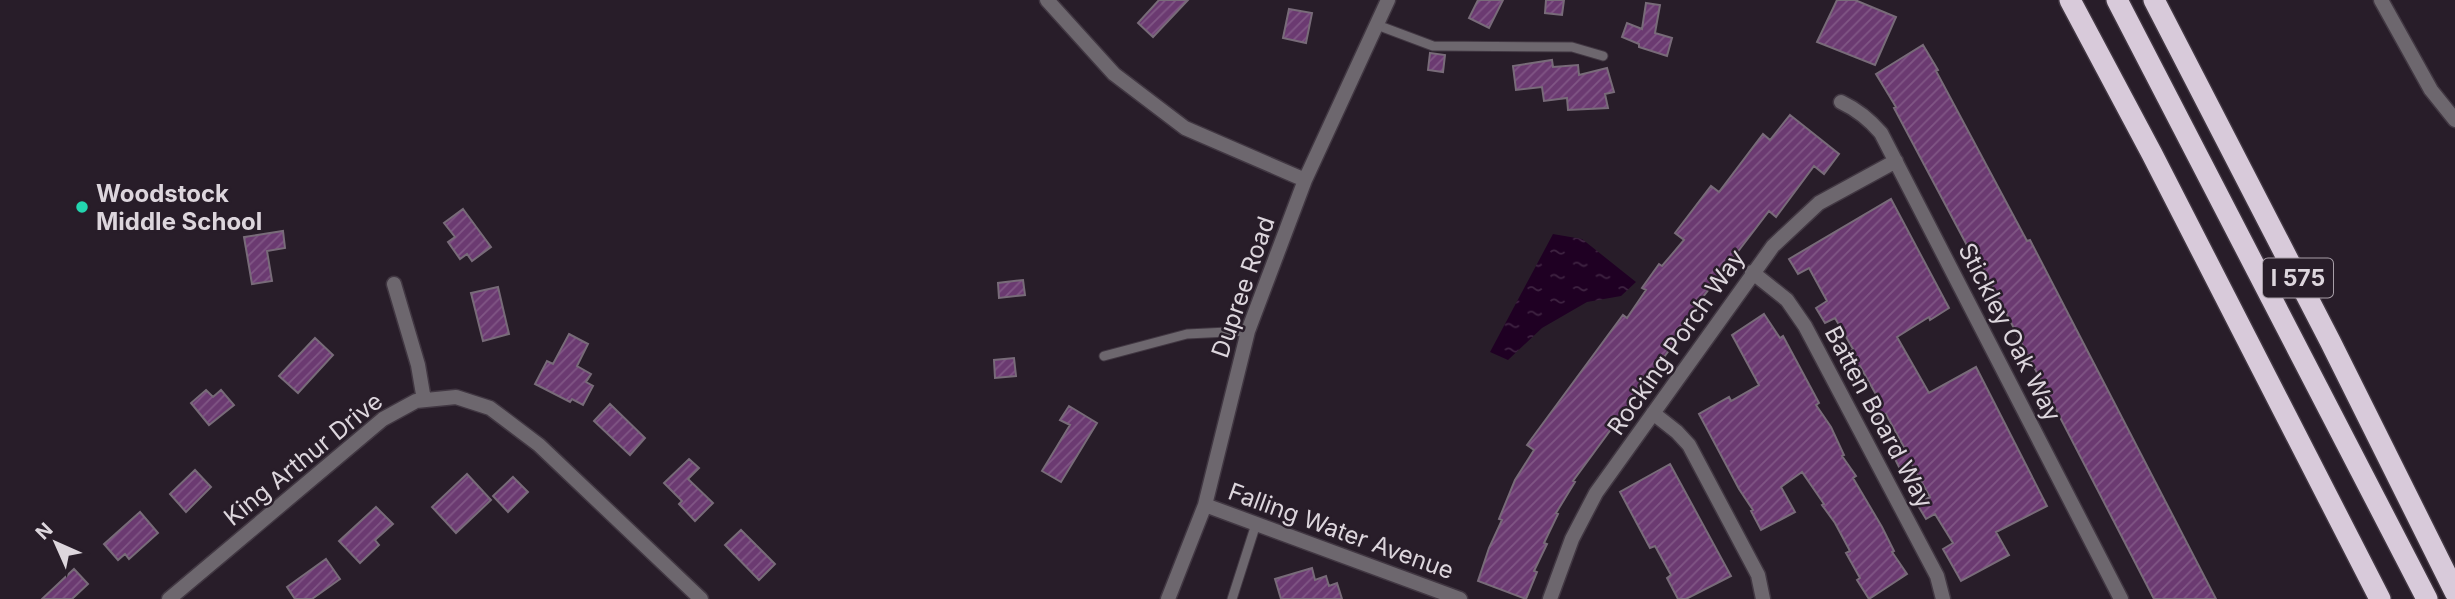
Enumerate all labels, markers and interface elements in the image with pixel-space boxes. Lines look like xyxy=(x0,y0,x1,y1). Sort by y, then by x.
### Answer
place label: Woodstock Middle School xyxy=(96,179,262,236)
marker: Woodstock Middle School xyxy=(74,199,90,215)
street label: Dupree Road xyxy=(1205,213,1281,361)
street label: Stickley Oak Way xyxy=(1953,238,2067,426)
street label: Rocking Porch Way xyxy=(1601,244,1751,440)
road number: I 575 xyxy=(2263,258,2333,298)
street label: Batten Board Way xyxy=(1819,321,1939,513)
street label: King Arthur Drive xyxy=(218,386,388,532)
street label: Falling Water Avenue xyxy=(1224,477,1458,585)
north arrow xyxy=(21,508,91,578)
text: N xyxy=(31,518,58,545)

